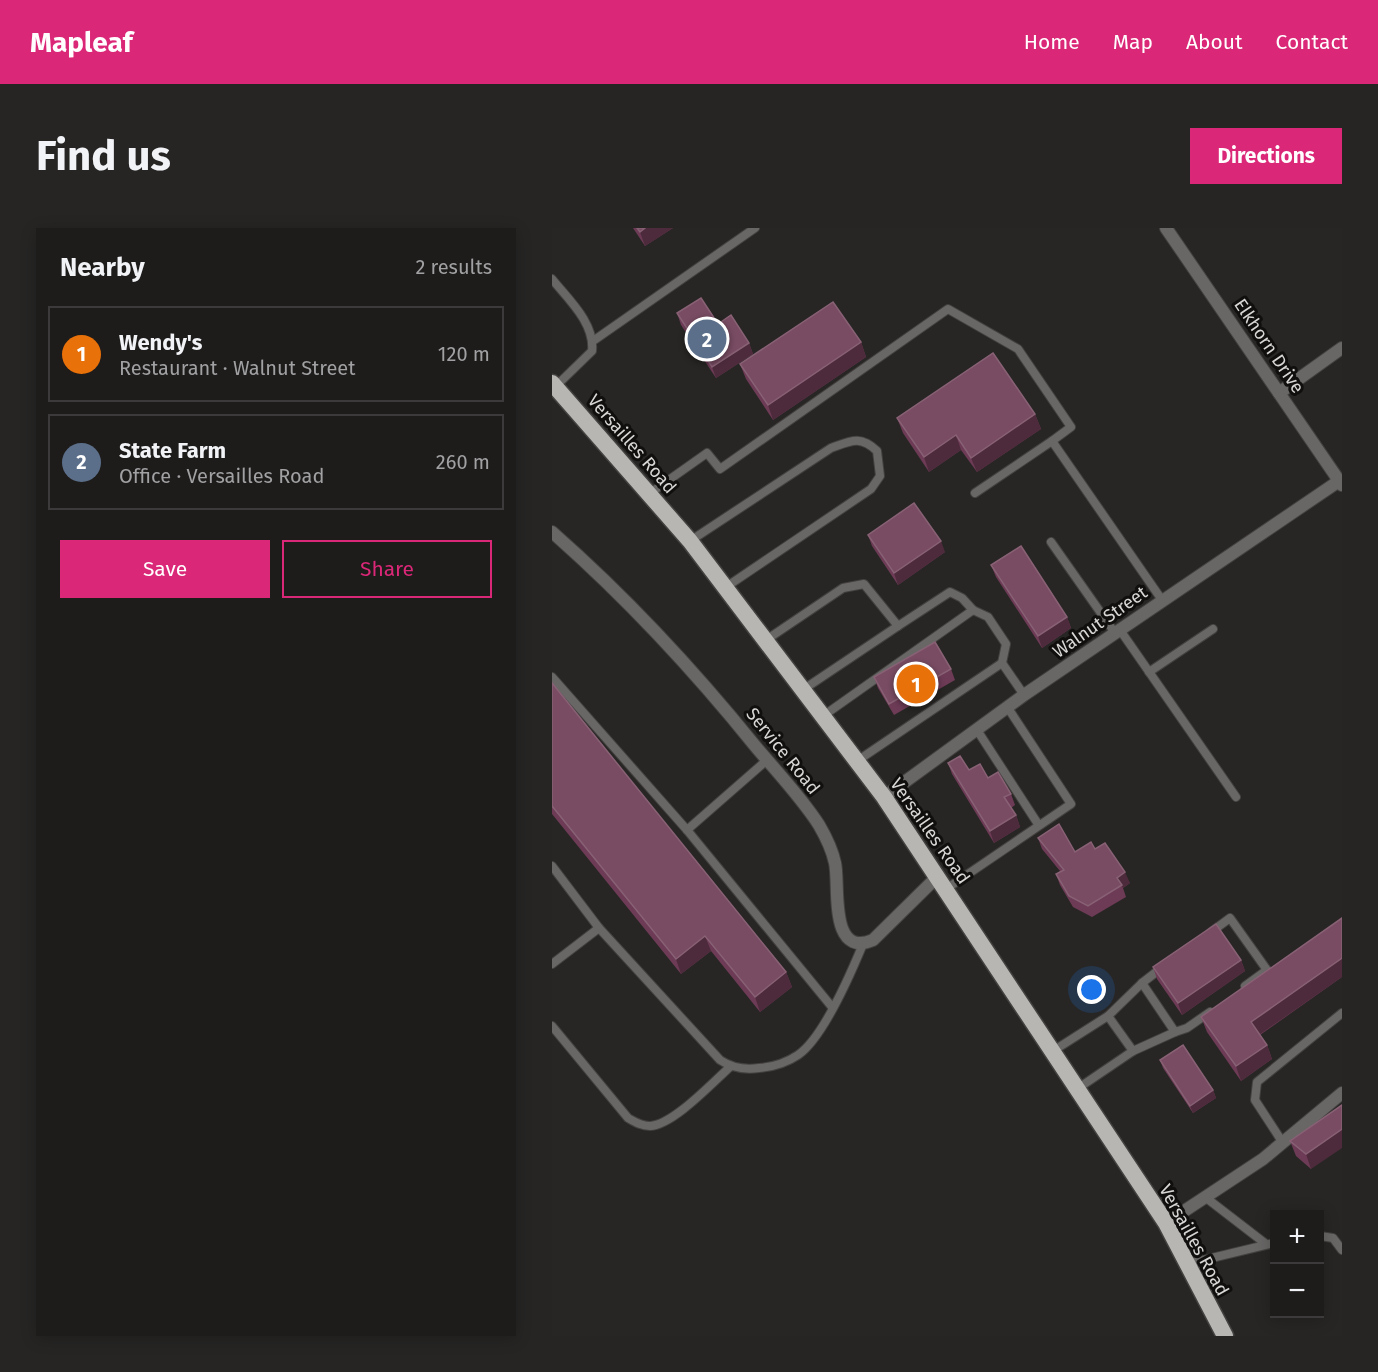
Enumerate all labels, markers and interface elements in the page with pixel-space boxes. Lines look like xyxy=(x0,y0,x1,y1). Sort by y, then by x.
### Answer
text: Mapleaf xyxy=(30,26,133,59)
text: Home xyxy=(1024,29,1080,55)
text: Map xyxy=(1113,29,1153,55)
text: About xyxy=(1186,29,1243,55)
text: Contact xyxy=(1276,29,1348,55)
button: Directions xyxy=(1190,128,1342,184)
text: Find us xyxy=(36,131,171,181)
text: Nearby xyxy=(60,252,145,283)
text: 2 results xyxy=(415,255,492,279)
street label: Elkhorn Drive xyxy=(1229,294,1309,398)
pin: 2 xyxy=(688,316,726,362)
text: Wendy's xyxy=(119,329,203,356)
text: 1 xyxy=(77,342,86,366)
text: 120 m xyxy=(438,342,490,366)
text: Restaurant · Walnut Street xyxy=(119,356,355,380)
street label: Versailles Road xyxy=(583,390,681,498)
text: State Farm xyxy=(119,437,226,464)
text: 2 xyxy=(76,450,87,474)
text: 260 m xyxy=(436,450,490,474)
text: Office · Versailles Road xyxy=(119,464,324,488)
button: Save xyxy=(60,540,270,598)
button: Share xyxy=(282,540,492,598)
street label: Walnut Street xyxy=(1048,581,1152,663)
pin: 1 xyxy=(896,662,936,706)
street label: Service Road xyxy=(741,703,825,799)
street label: Versailles Road xyxy=(885,774,975,888)
your location xyxy=(1077,975,1106,1004)
street label: Versailles Road xyxy=(1154,1180,1234,1300)
map controls xyxy=(1270,1210,1324,1318)
button: + xyxy=(1270,1210,1324,1264)
button: − xyxy=(1270,1264,1324,1318)

